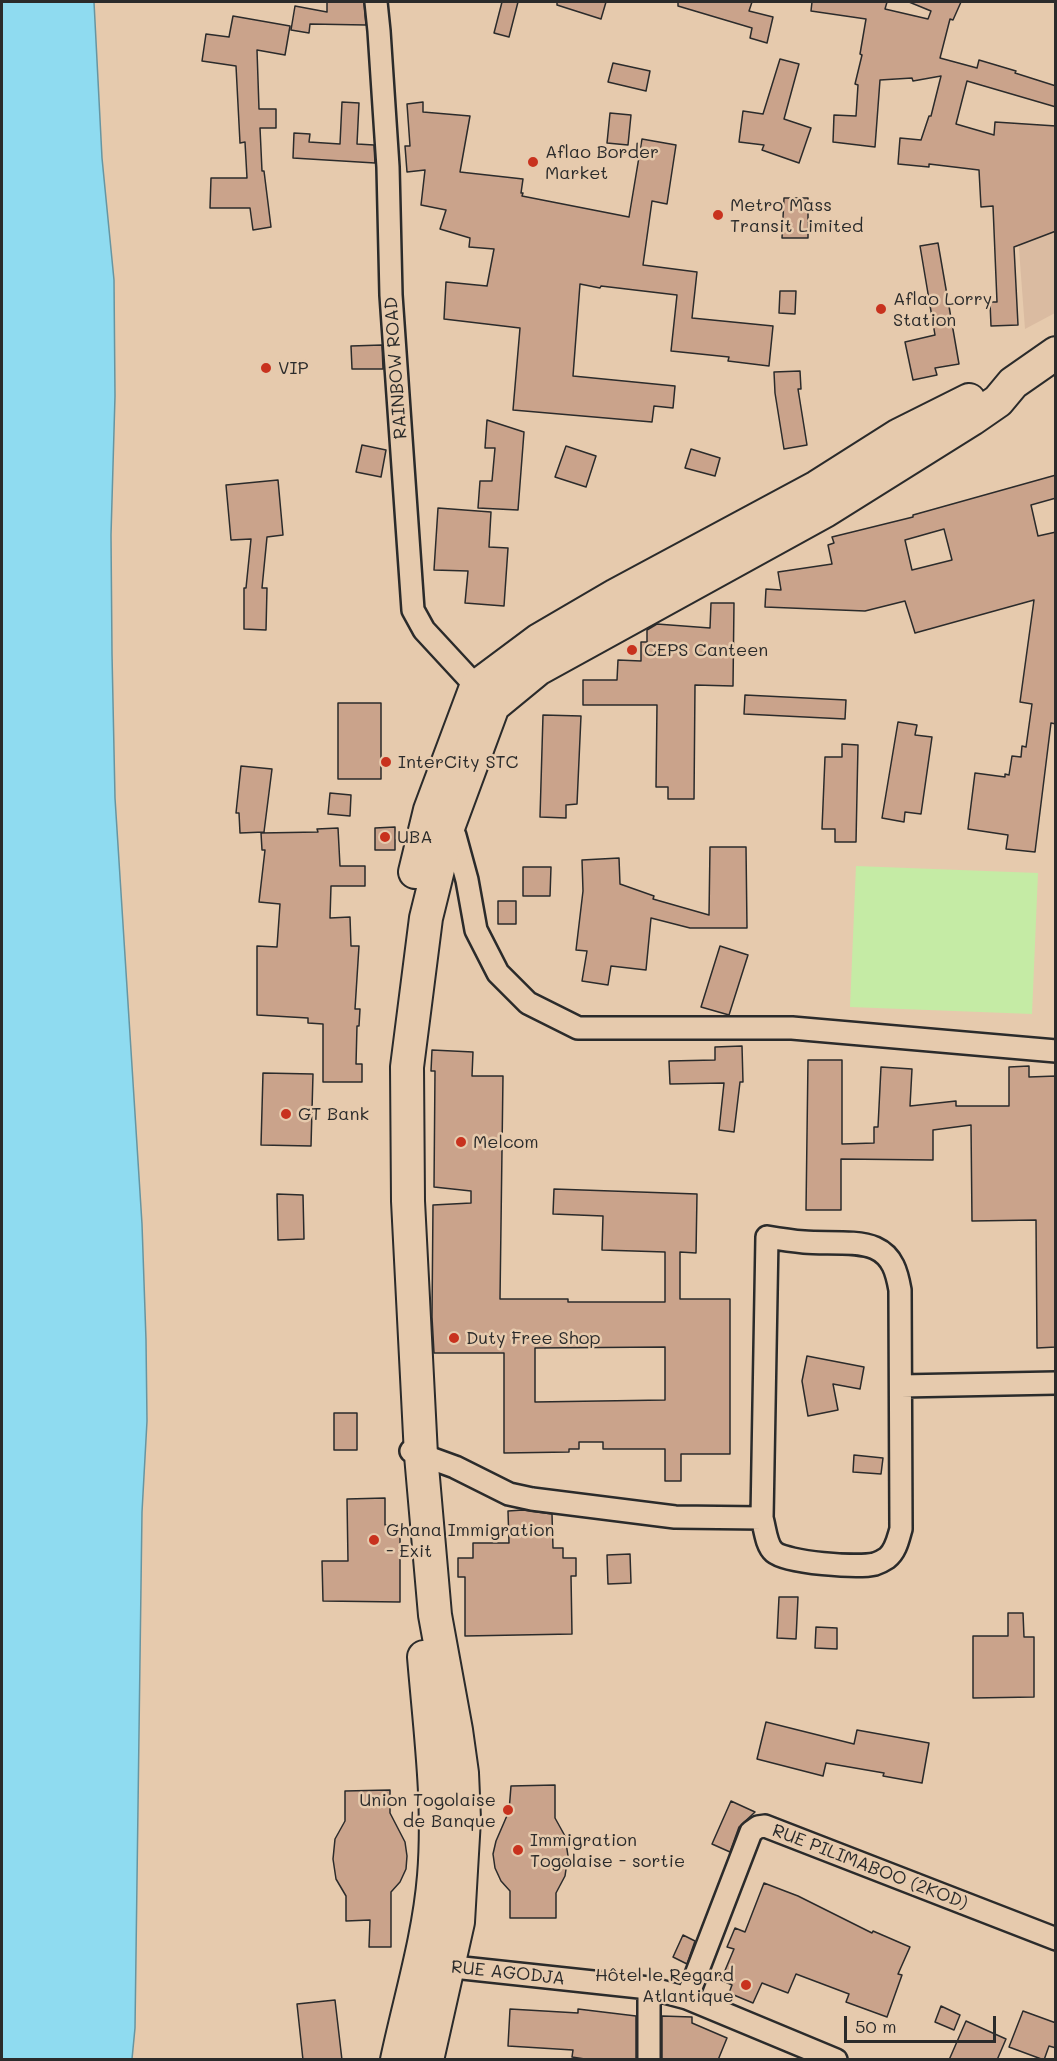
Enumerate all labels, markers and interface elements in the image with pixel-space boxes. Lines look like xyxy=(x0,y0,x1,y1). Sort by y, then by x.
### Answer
place label: Aflao Border Market xyxy=(545,141,659,184)
marker: Aflao Border Market xyxy=(526,155,540,169)
place label: Metro Mass Transit Limited xyxy=(730,194,863,236)
marker: Metro Mass Transit Limited xyxy=(711,208,725,222)
place label: Aflao Lorry Station xyxy=(893,288,992,330)
street label: RAINBOW ROAD xyxy=(380,296,412,440)
marker: Aflao Lorry Station xyxy=(874,302,888,316)
place label: VIP xyxy=(278,357,308,379)
marker: VIP xyxy=(259,361,273,375)
place label: CEPS Canteen xyxy=(644,639,768,661)
marker: CEPS Canteen xyxy=(625,643,639,657)
place label: InterCity STC xyxy=(398,751,518,773)
marker: InterCity STC xyxy=(379,755,393,769)
place label: UBA xyxy=(397,826,433,848)
marker: UBA xyxy=(378,830,392,844)
place label: GT Bank xyxy=(298,1103,369,1125)
marker: GT Bank xyxy=(279,1107,293,1121)
place label: Melcom xyxy=(473,1131,539,1153)
marker: Melcom xyxy=(454,1135,468,1149)
place label: Duty Free Shop xyxy=(466,1327,600,1349)
marker: Duty Free Shop xyxy=(447,1331,461,1345)
place label: Ghana Immigration - Exit xyxy=(386,1519,554,1562)
marker: Ghana Immigration - Exit xyxy=(367,1533,381,1547)
place label: Union Togolaise de Banque xyxy=(359,1789,496,1832)
marker: Union Togolaise de Banque xyxy=(501,1803,515,1817)
street label: RUE PILIMABOO (2KOD) xyxy=(769,1820,971,1914)
place label: Immigration Togolaise - sortie xyxy=(530,1829,685,1872)
marker: Immigration Togolaise - sortie xyxy=(511,1843,525,1857)
street label: RUE AGODJA xyxy=(450,1956,566,1990)
place label: Hôtel le Regard Atlantique xyxy=(595,1964,734,2006)
marker: Hôtel le Regard Atlantique xyxy=(739,1978,753,1992)
scale bar xyxy=(847,2004,998,2042)
text: 50 m xyxy=(855,2014,897,2038)

